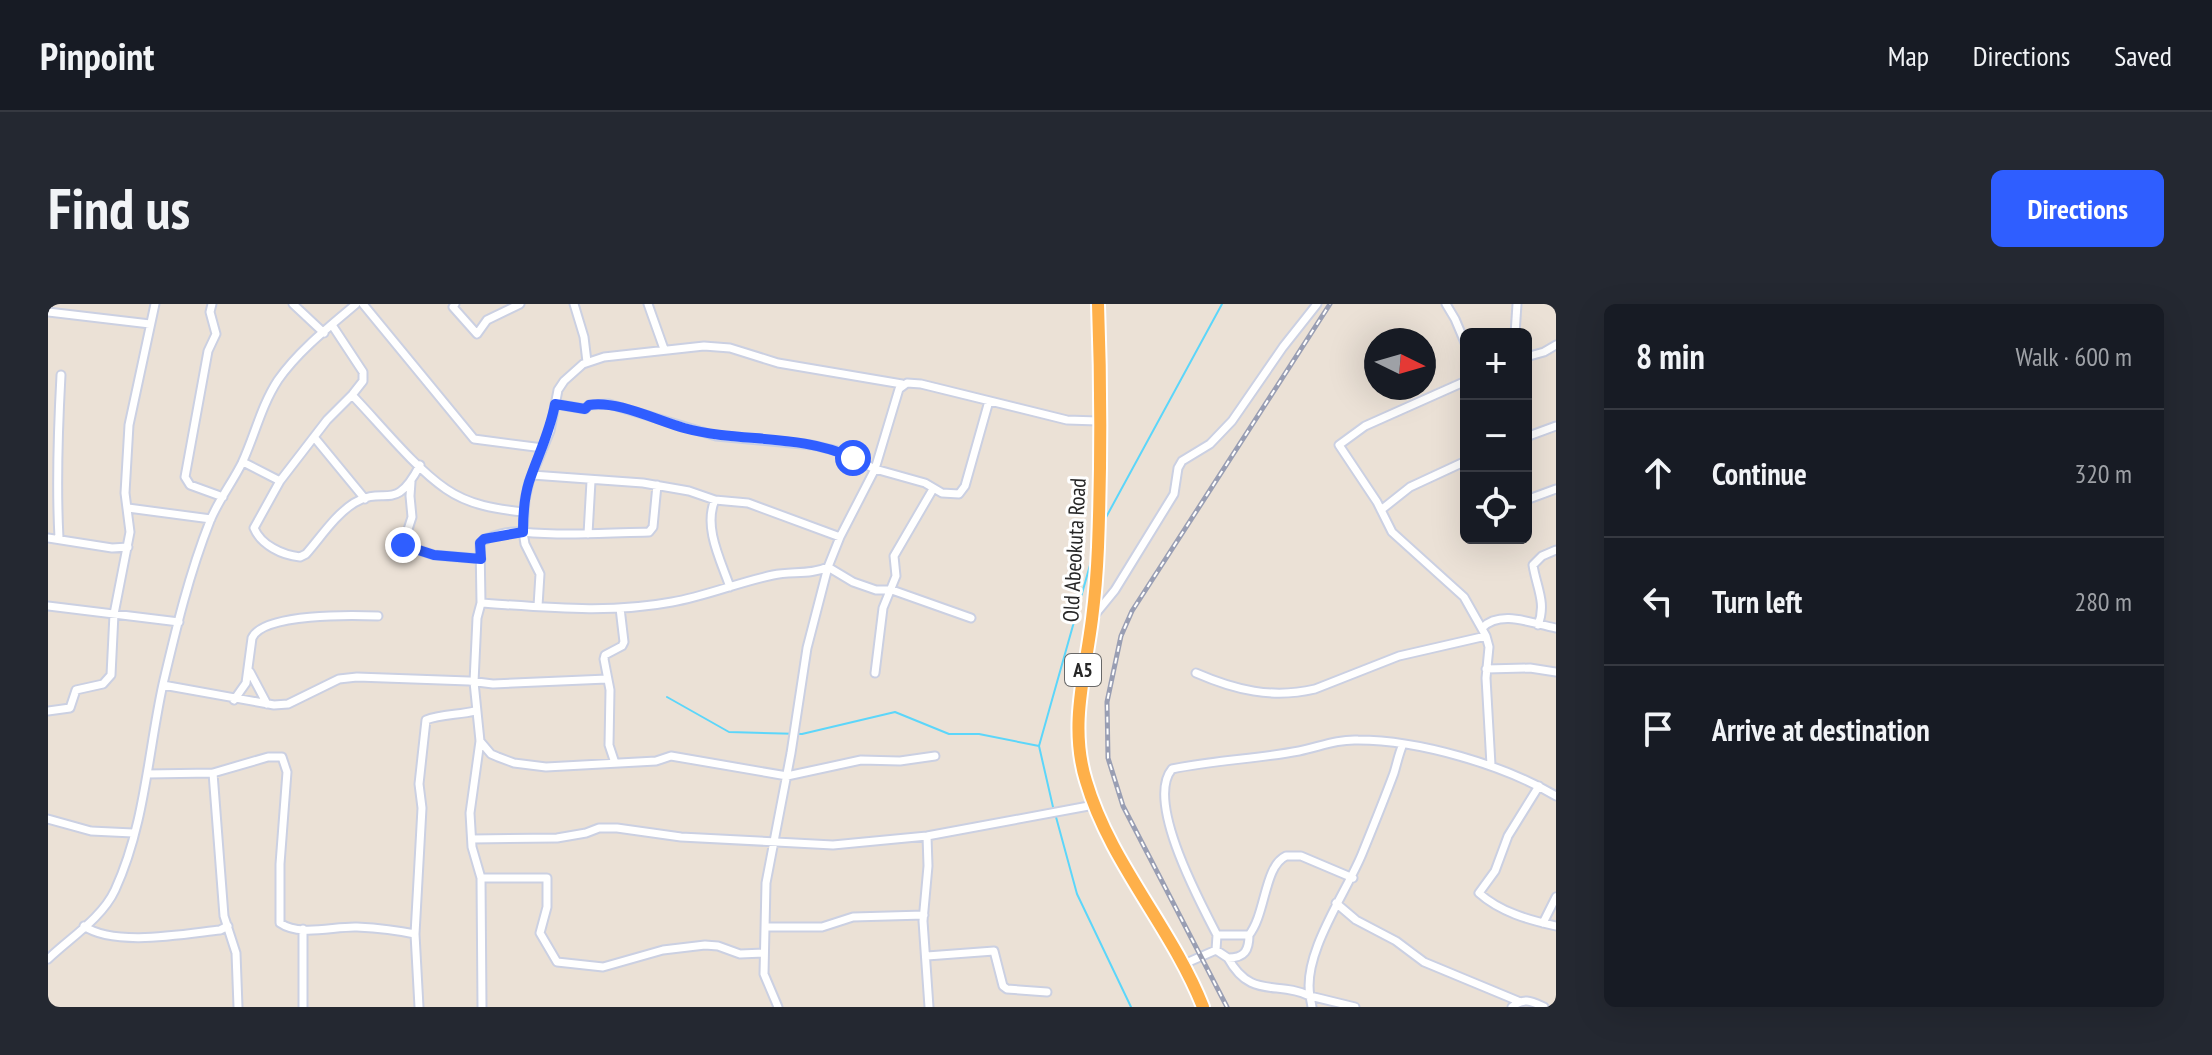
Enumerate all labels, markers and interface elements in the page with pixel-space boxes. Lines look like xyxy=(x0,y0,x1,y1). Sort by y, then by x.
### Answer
text: Pinpoint xyxy=(40,31,154,80)
text: Map xyxy=(1888,37,1929,74)
text: Directions xyxy=(1973,37,2070,74)
text: Saved xyxy=(2114,37,2172,74)
button: Directions xyxy=(1991,170,2164,247)
text: Find us xyxy=(48,172,190,244)
north arrow xyxy=(1364,328,1436,400)
map controls xyxy=(1460,328,1532,544)
button: + xyxy=(1460,328,1532,400)
text: 8 min xyxy=(1636,334,1705,378)
text: Walk · 600 m xyxy=(2015,340,2132,373)
button: − xyxy=(1460,400,1532,472)
route start xyxy=(835,440,871,476)
icon: ahead xyxy=(1636,451,1680,495)
text: Continue xyxy=(1712,454,1807,493)
text: 320 m xyxy=(2074,457,2132,490)
button: locate xyxy=(1460,472,1532,544)
street label: Old Abeokuta Road xyxy=(1056,477,1092,623)
route end xyxy=(385,527,421,563)
icon: left xyxy=(1636,579,1680,623)
text: Turn left xyxy=(1712,582,1802,621)
text: 280 m xyxy=(2074,585,2132,618)
road number: A5 xyxy=(1065,654,1101,686)
icon: arrive xyxy=(1636,707,1680,751)
text: Arrive at destination xyxy=(1712,710,1930,749)

